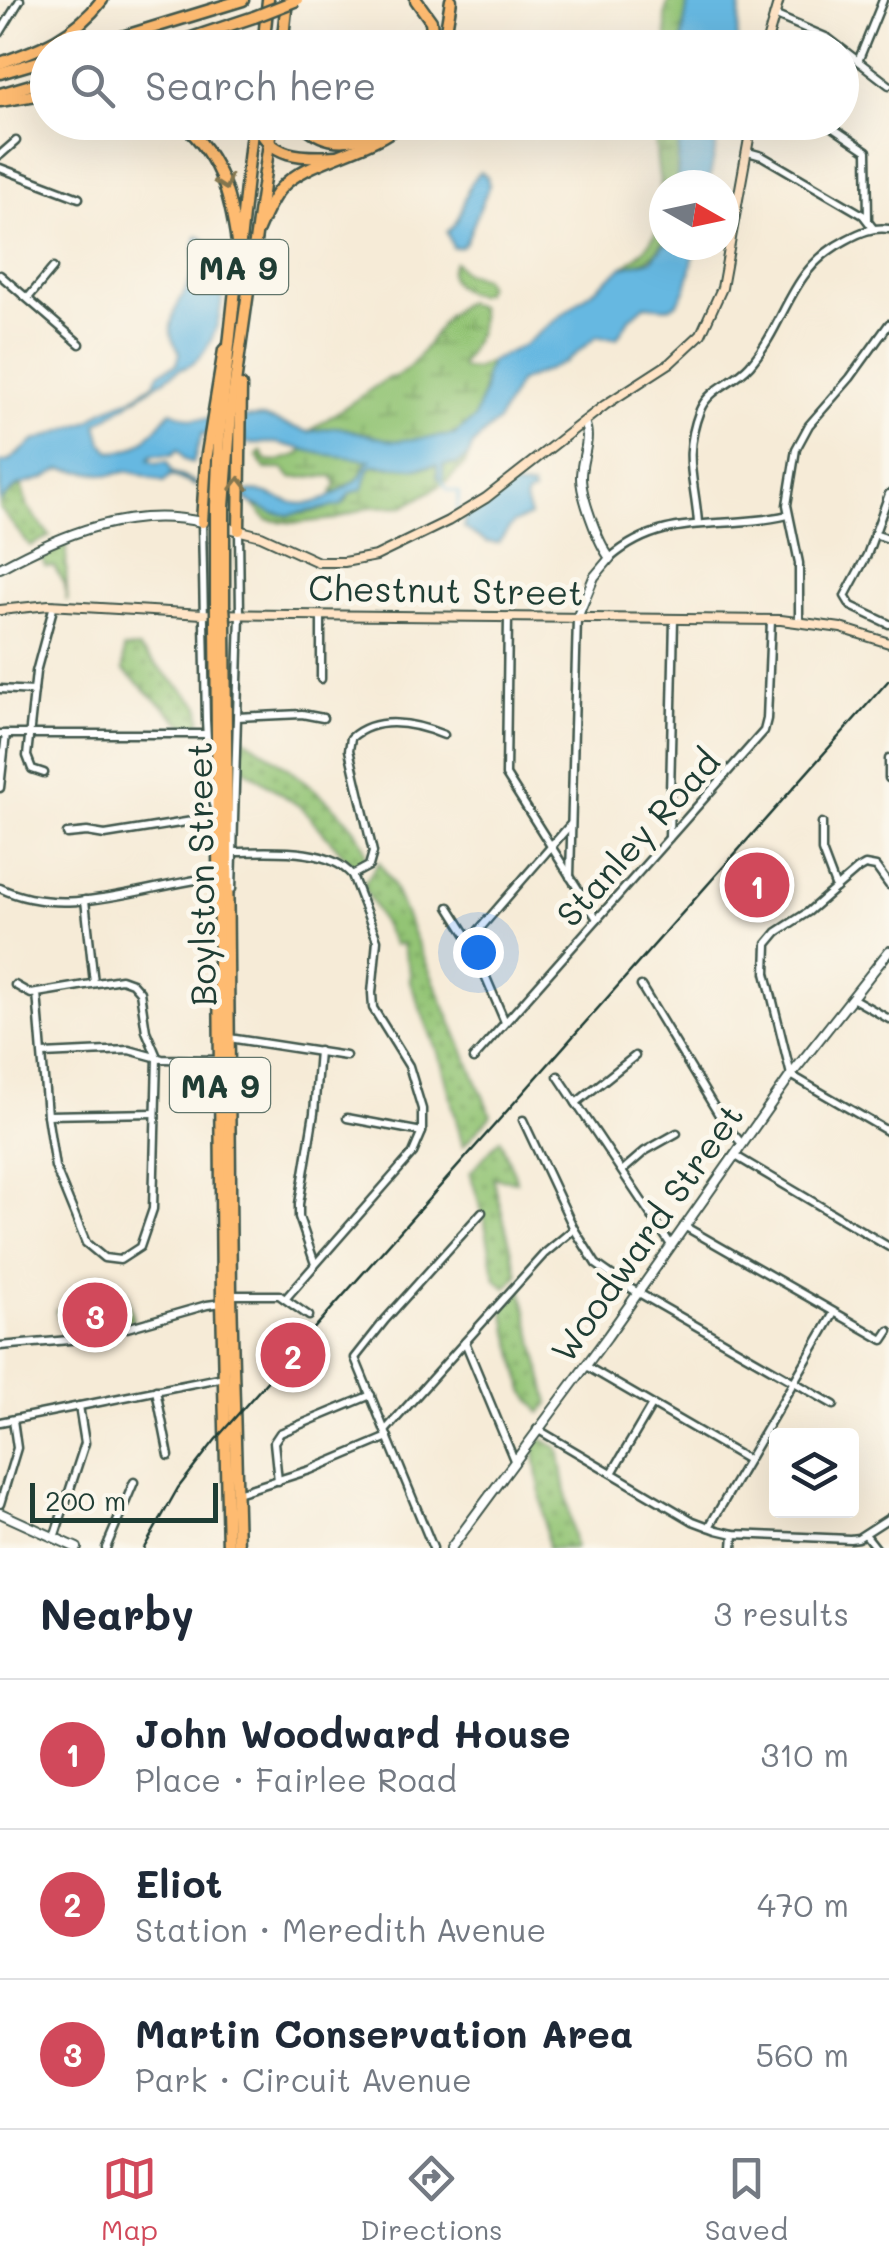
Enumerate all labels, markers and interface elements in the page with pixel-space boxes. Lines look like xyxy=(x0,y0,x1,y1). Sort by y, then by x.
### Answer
search box xyxy=(30,30,859,140)
icon: search xyxy=(65,58,120,113)
text: Search here xyxy=(145,60,376,110)
north arrow xyxy=(649,170,739,260)
one-way arrow xyxy=(212,173,232,191)
road number: MA 9 xyxy=(188,240,288,294)
one-way arrow xyxy=(228,476,250,492)
street label: Chestnut Street xyxy=(308,564,584,614)
street label: Stanley Road xyxy=(545,739,729,935)
street label: Boylston Street xyxy=(175,741,225,1007)
pin: 1 xyxy=(724,848,790,922)
your location xyxy=(453,927,504,978)
road number: MA 9 xyxy=(170,1058,270,1112)
street label: Woodward Street xyxy=(539,1094,753,1370)
pin: 3 xyxy=(62,1278,128,1352)
pin: 2 xyxy=(260,1318,326,1392)
map controls xyxy=(769,1428,859,1518)
button: layers xyxy=(769,1428,859,1518)
scale bar xyxy=(30,1478,218,1522)
text: 200 m xyxy=(45,1482,126,1518)
text: Nearby xyxy=(40,1586,194,1641)
text: 3 results xyxy=(713,1592,849,1634)
text: John Woodward House xyxy=(135,1708,571,1758)
text: 1 xyxy=(65,1733,80,1775)
text: 310 m xyxy=(760,1733,849,1775)
text: Place · Fairlee Road xyxy=(135,1758,457,1800)
text: Eliot xyxy=(135,1858,222,1908)
text: 2 xyxy=(64,1883,81,1925)
text: 470 m xyxy=(757,1883,849,1925)
text: Station · Meredith Avenue xyxy=(135,1908,546,1950)
text: Martin Conservation Area xyxy=(135,2008,633,2058)
text: 3 xyxy=(63,2033,82,2075)
text: 560 m xyxy=(756,2033,849,2075)
text: Park · Circuit Avenue xyxy=(135,2058,472,2100)
tab: Map xyxy=(101,2151,158,2247)
tab: Directions xyxy=(360,2151,503,2247)
tab: Saved xyxy=(705,2151,788,2247)

